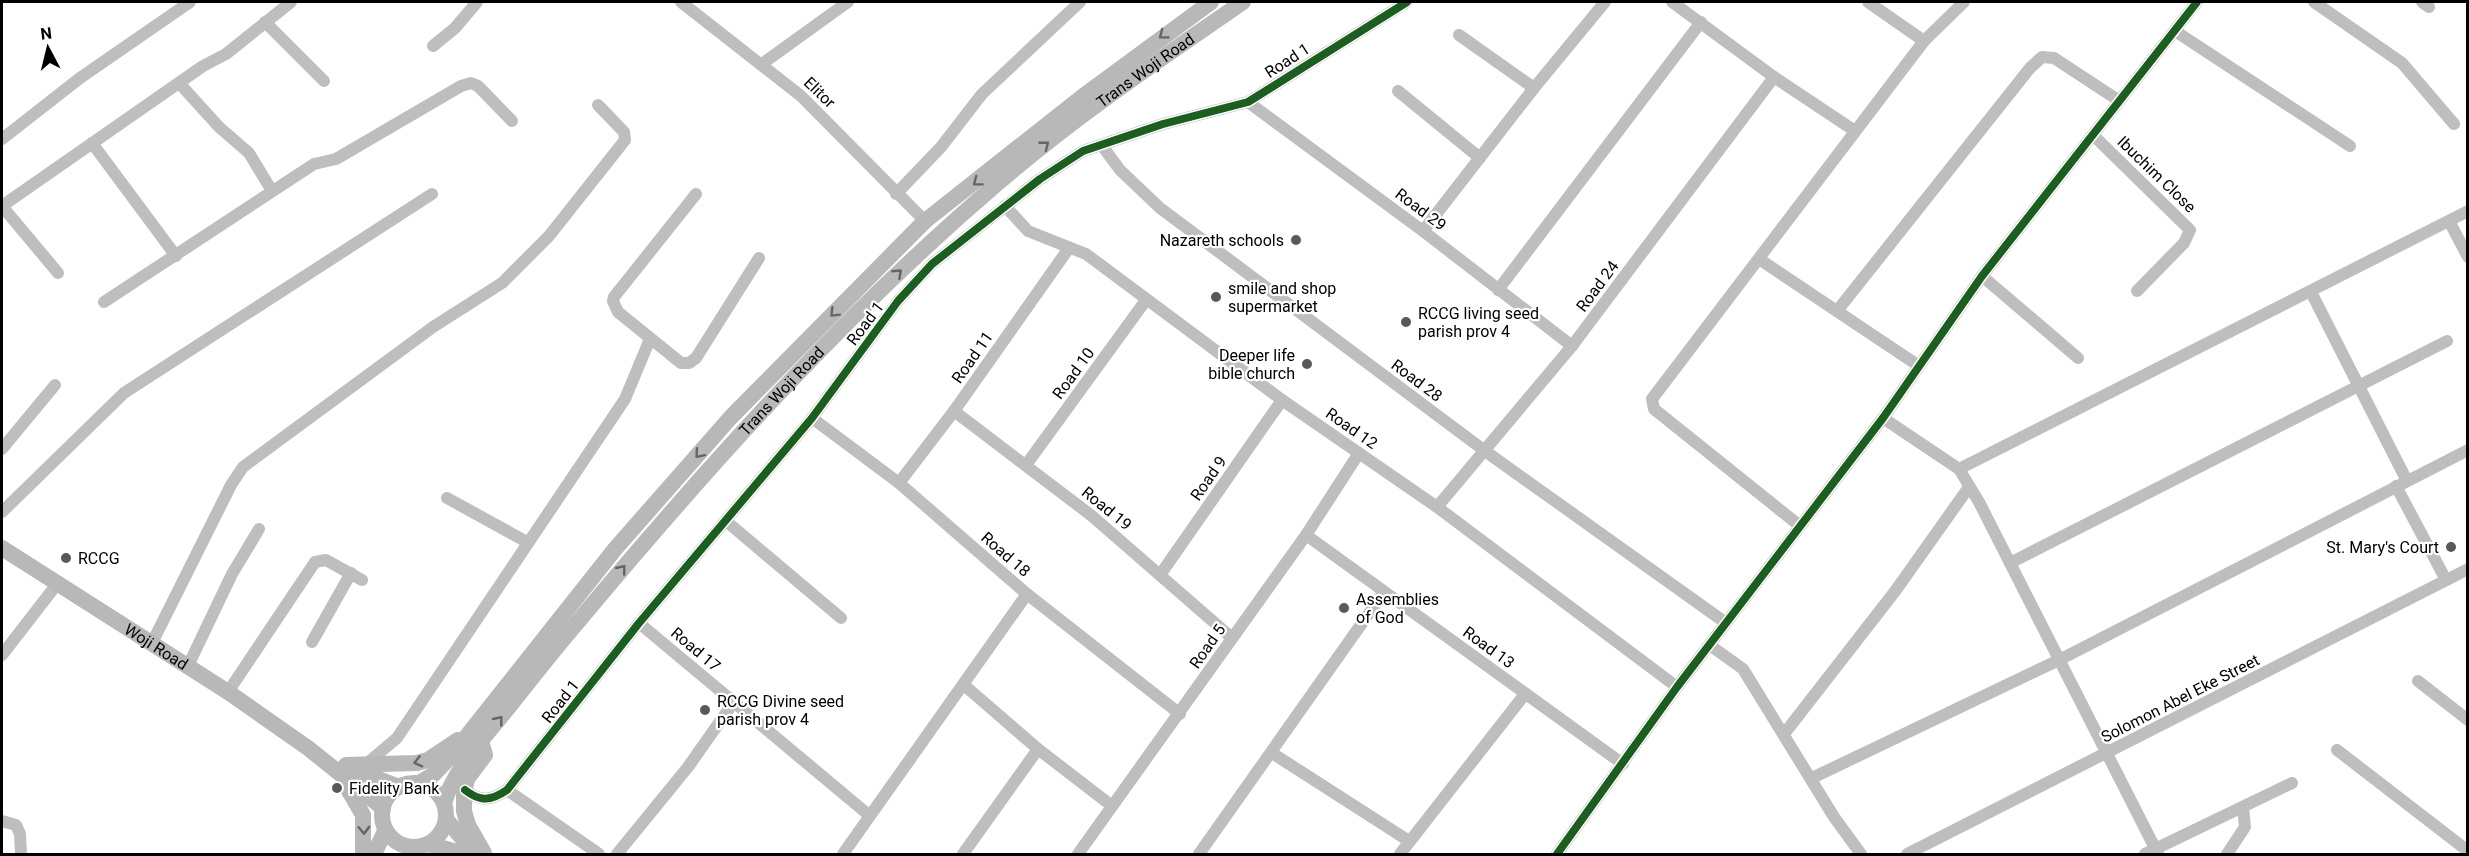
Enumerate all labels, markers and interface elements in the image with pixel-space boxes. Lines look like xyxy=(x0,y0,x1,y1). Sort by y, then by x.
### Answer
north arrow xyxy=(18,18,78,78)
text: N xyxy=(39,23,53,44)
one-way arrow xyxy=(1159,28,1170,39)
street label: Trans Woji Road xyxy=(1093,29,1198,112)
street label: Road 1 xyxy=(1261,39,1313,82)
street label: Elitor xyxy=(800,73,840,112)
street label: Ibuchim Close xyxy=(2114,132,2200,216)
one-way arrow xyxy=(1039,142,1050,153)
one-way arrow xyxy=(973,174,984,185)
street label: Road 29 xyxy=(1392,184,1450,235)
place label: Nazareth schools xyxy=(1160,231,1284,250)
marker: Nazareth schools xyxy=(1289,233,1303,247)
street label: Road 24 xyxy=(1572,257,1623,315)
one-way arrow xyxy=(891,269,902,280)
place label: smile and shop supermarket xyxy=(1228,279,1336,316)
marker: smile and shop supermarket xyxy=(1209,290,1223,304)
street label: Road 1 xyxy=(843,298,888,349)
place label: RCCG living seed parish prov 4 xyxy=(1418,304,1539,341)
one-way arrow xyxy=(830,306,840,317)
marker: RCCG living seed parish prov 4 xyxy=(1399,315,1413,329)
street label: Road 11 xyxy=(948,328,997,387)
street label: Trans Woji Road xyxy=(735,343,828,440)
street label: Road 10 xyxy=(1048,344,1098,403)
place label: Deeper life bible church xyxy=(1208,346,1295,383)
street label: Road 28 xyxy=(1388,355,1446,406)
marker: Deeper life bible church xyxy=(1300,357,1314,371)
street label: Road 12 xyxy=(1322,404,1381,453)
one-way arrow xyxy=(695,447,706,458)
street label: Road 9 xyxy=(1186,452,1230,504)
street label: Road 19 xyxy=(1078,483,1135,534)
street label: Road 18 xyxy=(977,528,1034,581)
place label: St. Mary's Court xyxy=(2326,538,2439,557)
marker: St. Mary's Court xyxy=(2444,540,2458,554)
place label: RCCG xyxy=(78,549,120,568)
marker: RCCG xyxy=(59,551,73,565)
one-way arrow xyxy=(615,565,626,576)
place label: Assemblies of God xyxy=(1356,590,1439,627)
marker: Assemblies of God xyxy=(1337,601,1351,615)
street label: Woji Road xyxy=(121,620,191,674)
street label: Road 5 xyxy=(1185,620,1229,672)
street label: Road 13 xyxy=(1459,622,1518,672)
street label: Road 17 xyxy=(667,623,724,676)
street label: Solomon Abel Eke Street xyxy=(2098,650,2263,747)
street label: Road 1 xyxy=(538,676,583,727)
place label: RCCG Divine seed parish prov 4 xyxy=(717,692,844,729)
marker: RCCG Divine seed parish prov 4 xyxy=(698,703,712,717)
one-way arrow xyxy=(491,715,502,726)
one-way arrow xyxy=(413,755,423,768)
place label: Fidelity Bank xyxy=(349,779,440,798)
marker: Fidelity Bank xyxy=(330,781,344,795)
one-way arrow xyxy=(358,826,371,835)

